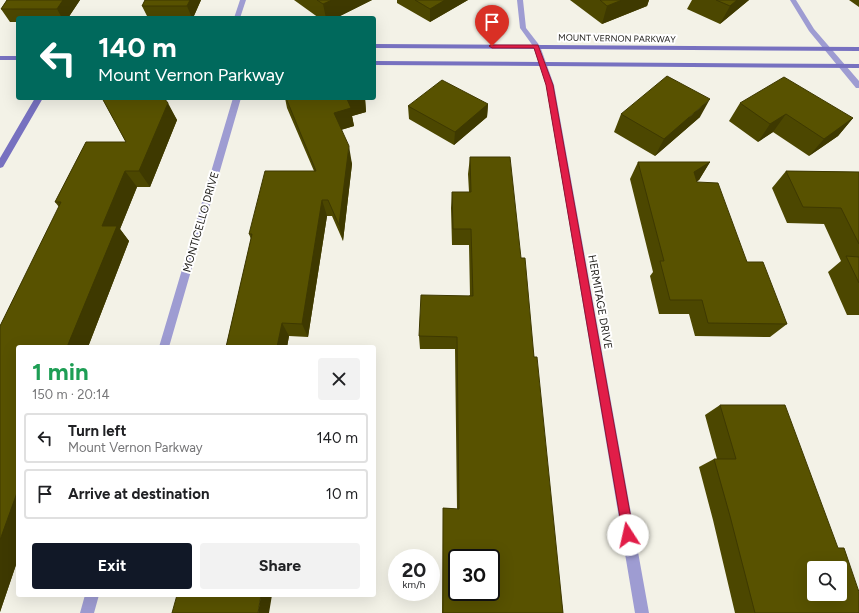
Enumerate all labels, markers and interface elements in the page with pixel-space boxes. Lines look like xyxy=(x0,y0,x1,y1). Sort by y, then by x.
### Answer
pin xyxy=(475,5,509,46)
icon: arrive xyxy=(481,11,503,33)
text: 140 m xyxy=(98,30,177,64)
street label: MOUNT VERNON PARKWAY xyxy=(558,31,676,45)
icon: left xyxy=(32,32,84,84)
text: Mount Vernon Parkway xyxy=(98,64,284,86)
street label: MONTICELLO DRIVE xyxy=(180,170,222,274)
street label: HERMITAGE DRIVE xyxy=(585,254,615,350)
text: 1 min xyxy=(32,357,89,386)
button: close xyxy=(318,358,360,400)
text: 150 m · 20:14 xyxy=(32,387,110,402)
text: Turn left xyxy=(68,422,126,440)
icon: left xyxy=(34,427,56,449)
text: 140 m xyxy=(316,429,358,447)
text: Mount Vernon Parkway xyxy=(68,440,203,455)
icon: arrive xyxy=(34,483,56,505)
text: Arrive at destination xyxy=(68,485,209,503)
text: 10 m xyxy=(326,485,358,503)
position arrow xyxy=(607,514,649,556)
button: Exit xyxy=(32,543,192,589)
button: Share xyxy=(200,543,360,589)
speed limit sign: 30 xyxy=(448,549,500,601)
text: 20 xyxy=(402,558,426,582)
map controls xyxy=(807,561,847,601)
button: search xyxy=(807,561,847,601)
text: km/h xyxy=(403,578,425,591)

